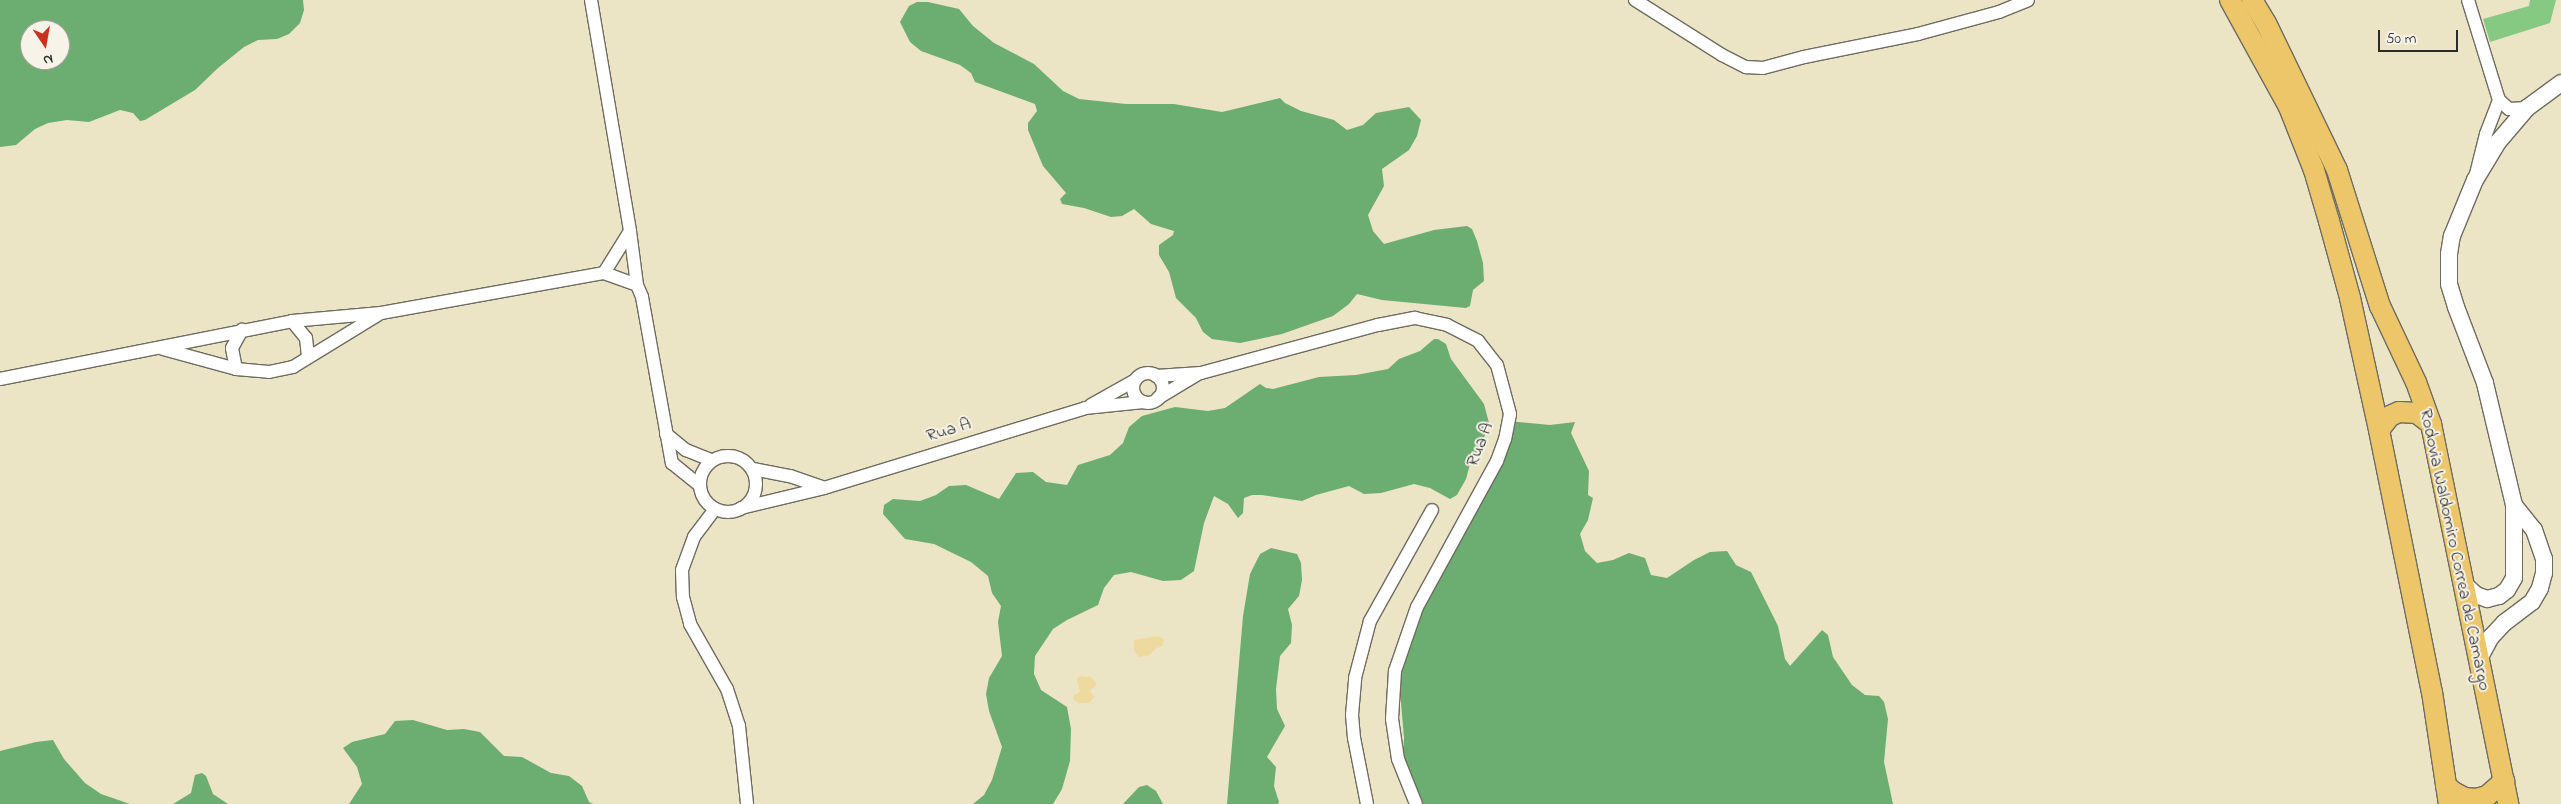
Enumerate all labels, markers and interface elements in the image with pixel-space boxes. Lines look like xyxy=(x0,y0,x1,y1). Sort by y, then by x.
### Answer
north arrow xyxy=(20,20,70,70)
scale bar xyxy=(2381,20,2461,52)
text: 50 m xyxy=(2386,28,2416,50)
text: N xyxy=(41,48,55,70)
street label: Rodovia Waldomiro Correa de Camargo xyxy=(2414,407,2494,693)
street label: Rua A xyxy=(924,414,974,448)
street label: Rua A xyxy=(1463,420,1499,470)

